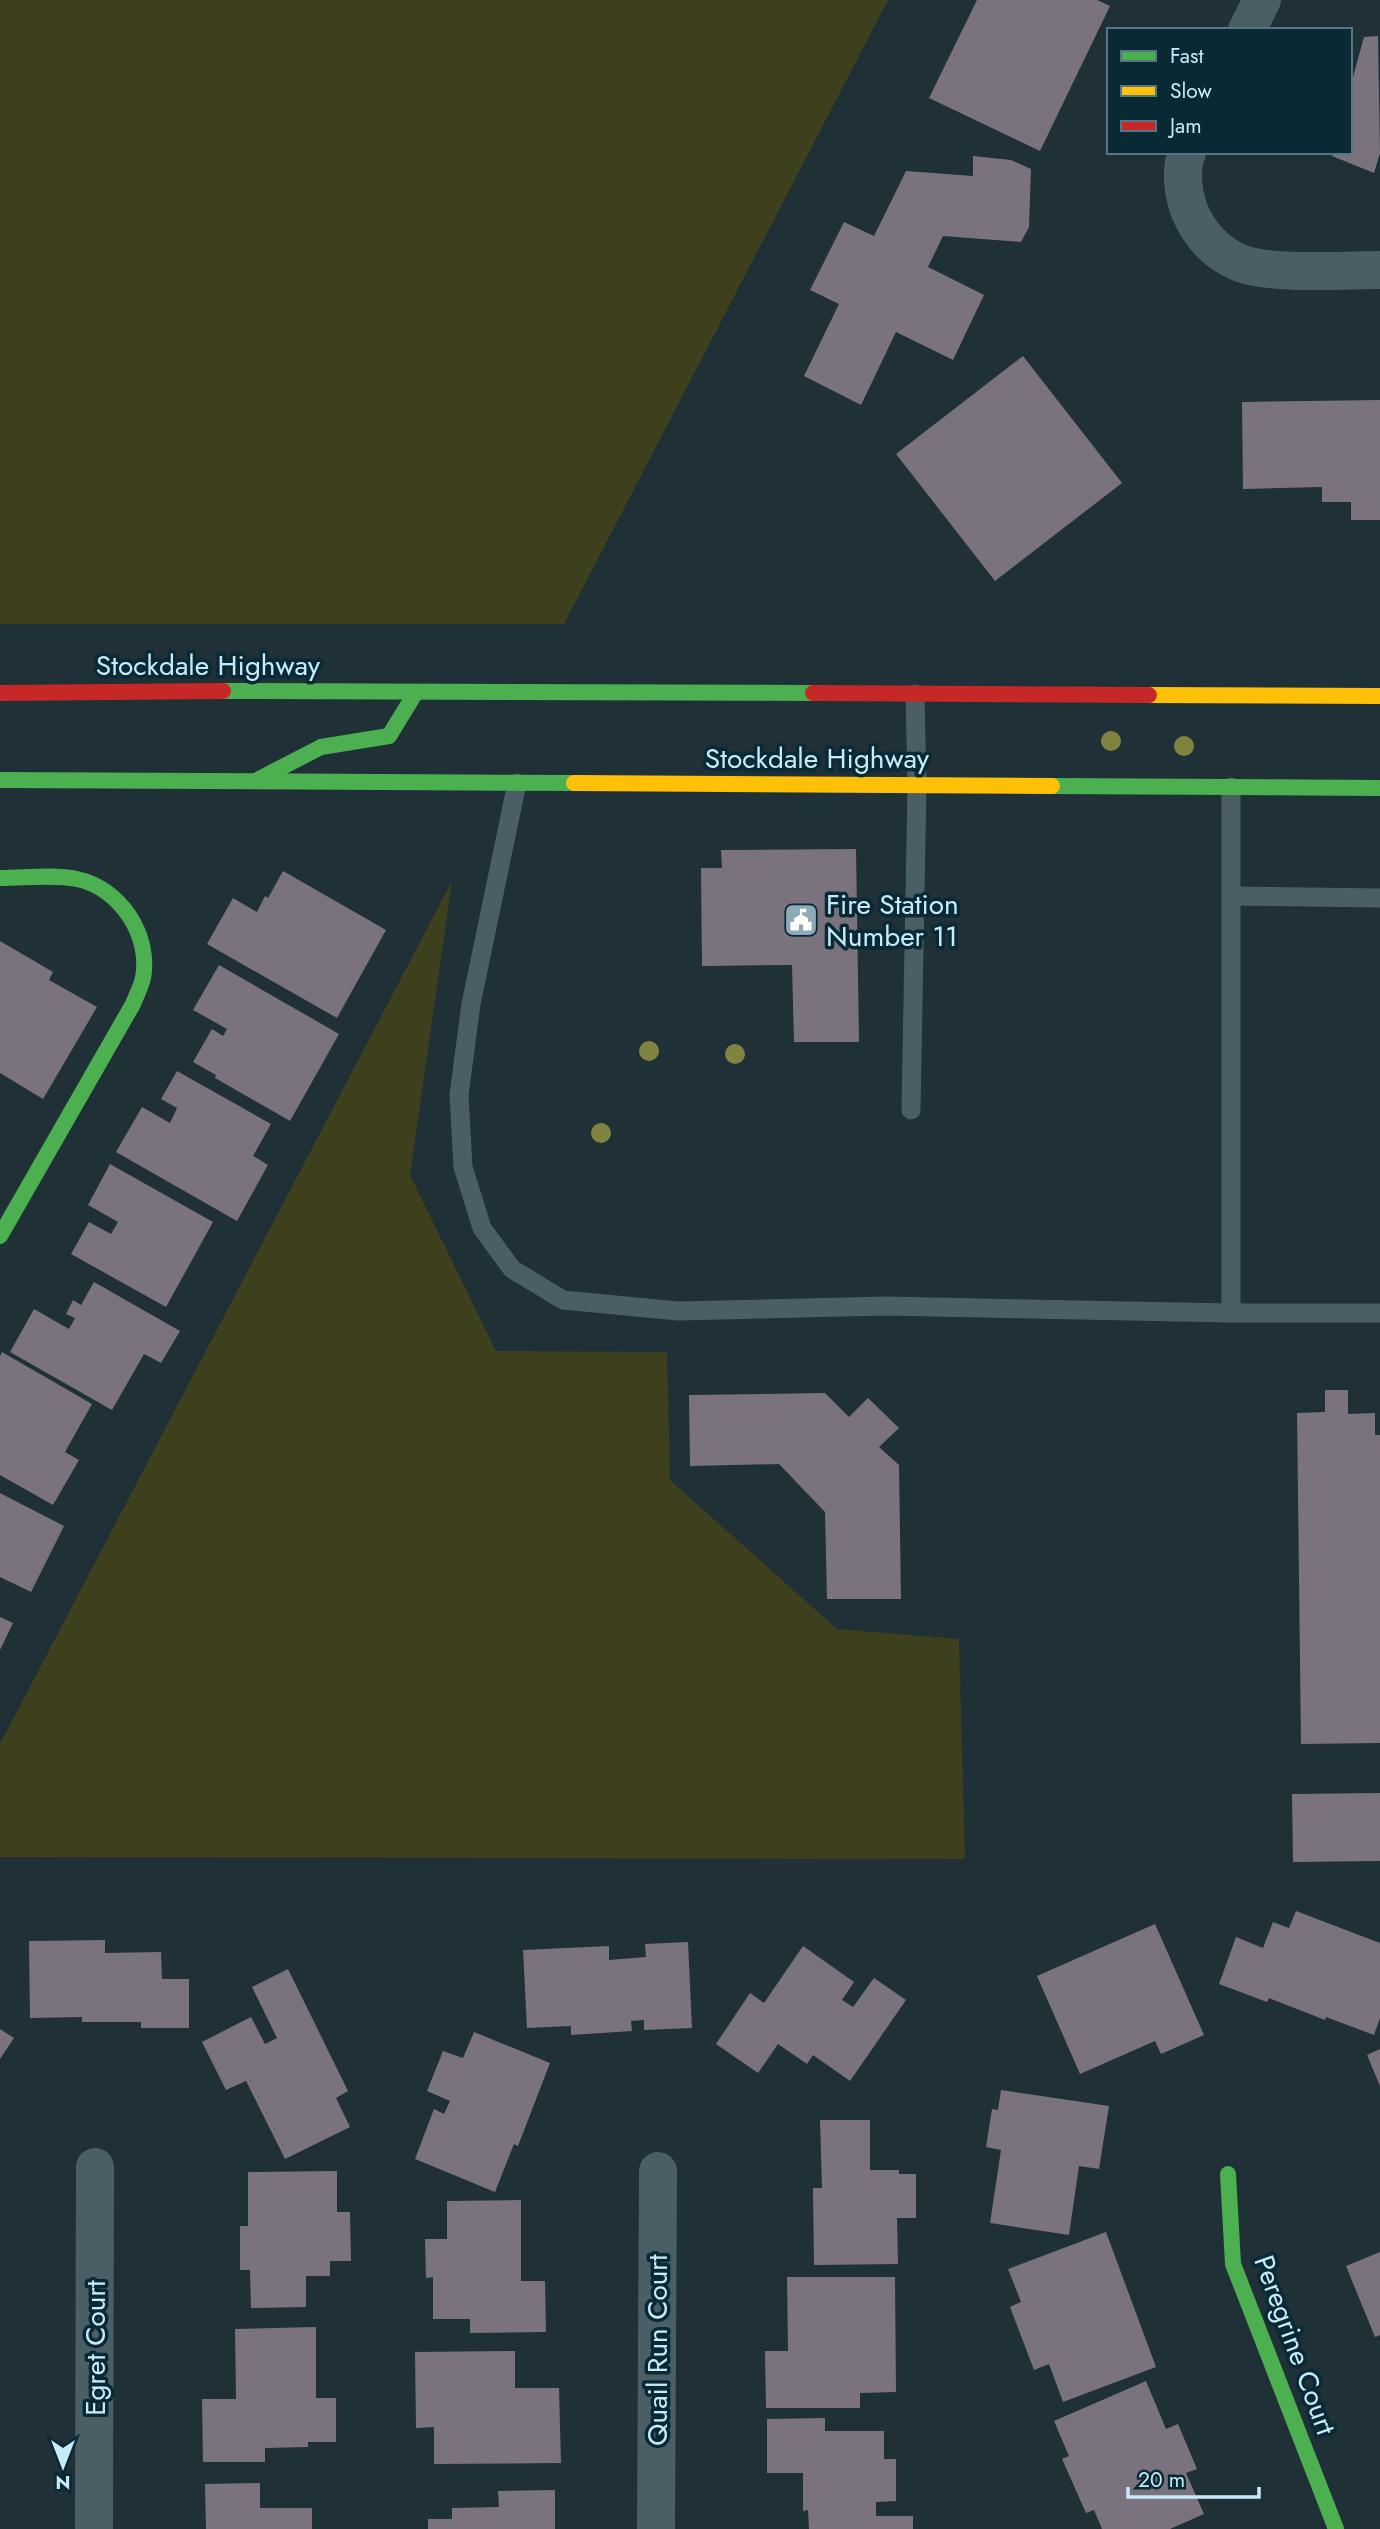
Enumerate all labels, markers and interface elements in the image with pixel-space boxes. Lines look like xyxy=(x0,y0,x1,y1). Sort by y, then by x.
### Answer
legend xyxy=(1107,28,1352,154)
text: Fast xyxy=(1170,41,1203,71)
text: Slow xyxy=(1170,76,1212,106)
text: Jam xyxy=(1167,111,1202,141)
street label: Stockdale Highway xyxy=(96,645,321,686)
street label: Stockdale Highway xyxy=(705,738,930,779)
place label: Fire Station Number 11 xyxy=(826,884,959,957)
public building icon: Fire Station Number 11 xyxy=(782,901,820,939)
street label: Peregrine Court xyxy=(1244,2249,1347,2441)
street label: Quail Run Court xyxy=(637,2254,678,2446)
street label: Egret Court xyxy=(75,2280,116,2416)
north arrow xyxy=(28,2431,98,2501)
scale bar xyxy=(1128,2456,1259,2500)
text: 20 m xyxy=(1138,2465,1185,2495)
text: N xyxy=(55,2469,71,2496)

